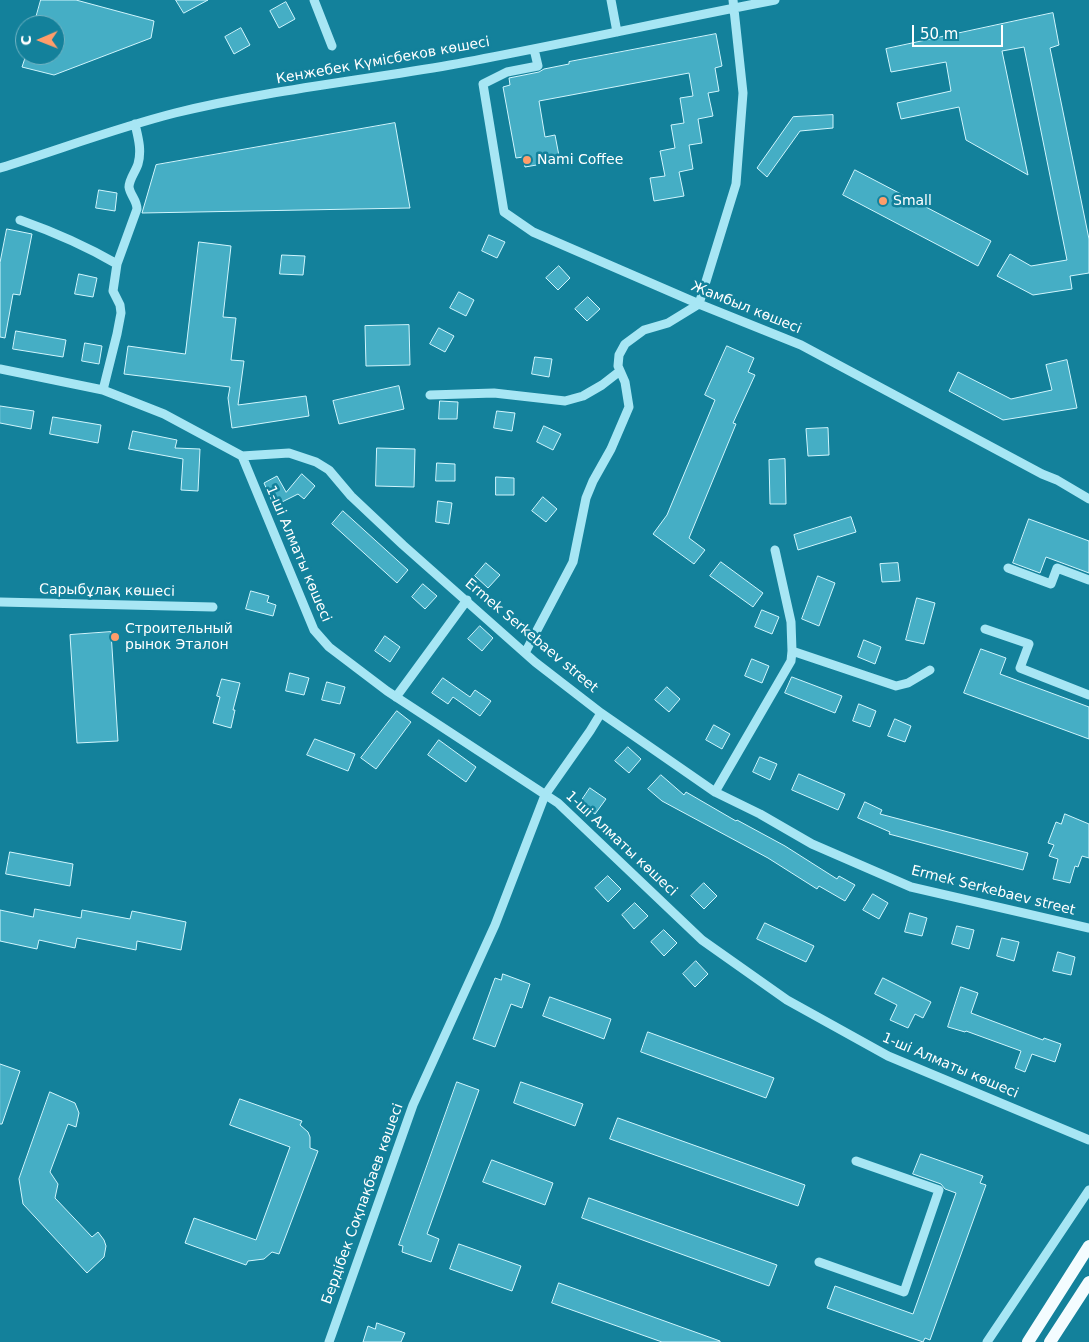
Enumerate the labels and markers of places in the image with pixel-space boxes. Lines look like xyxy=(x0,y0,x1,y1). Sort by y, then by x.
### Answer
place label: Nami Coffee xyxy=(537,152,623,168)
marker: Nami Coffee xyxy=(521,154,533,166)
place label: Small xyxy=(893,193,932,209)
marker: Small xyxy=(877,195,889,207)
place label: Строительный рынок Эталон xyxy=(125,621,233,654)
marker: Строительный рынок Эталон xyxy=(109,631,121,643)

